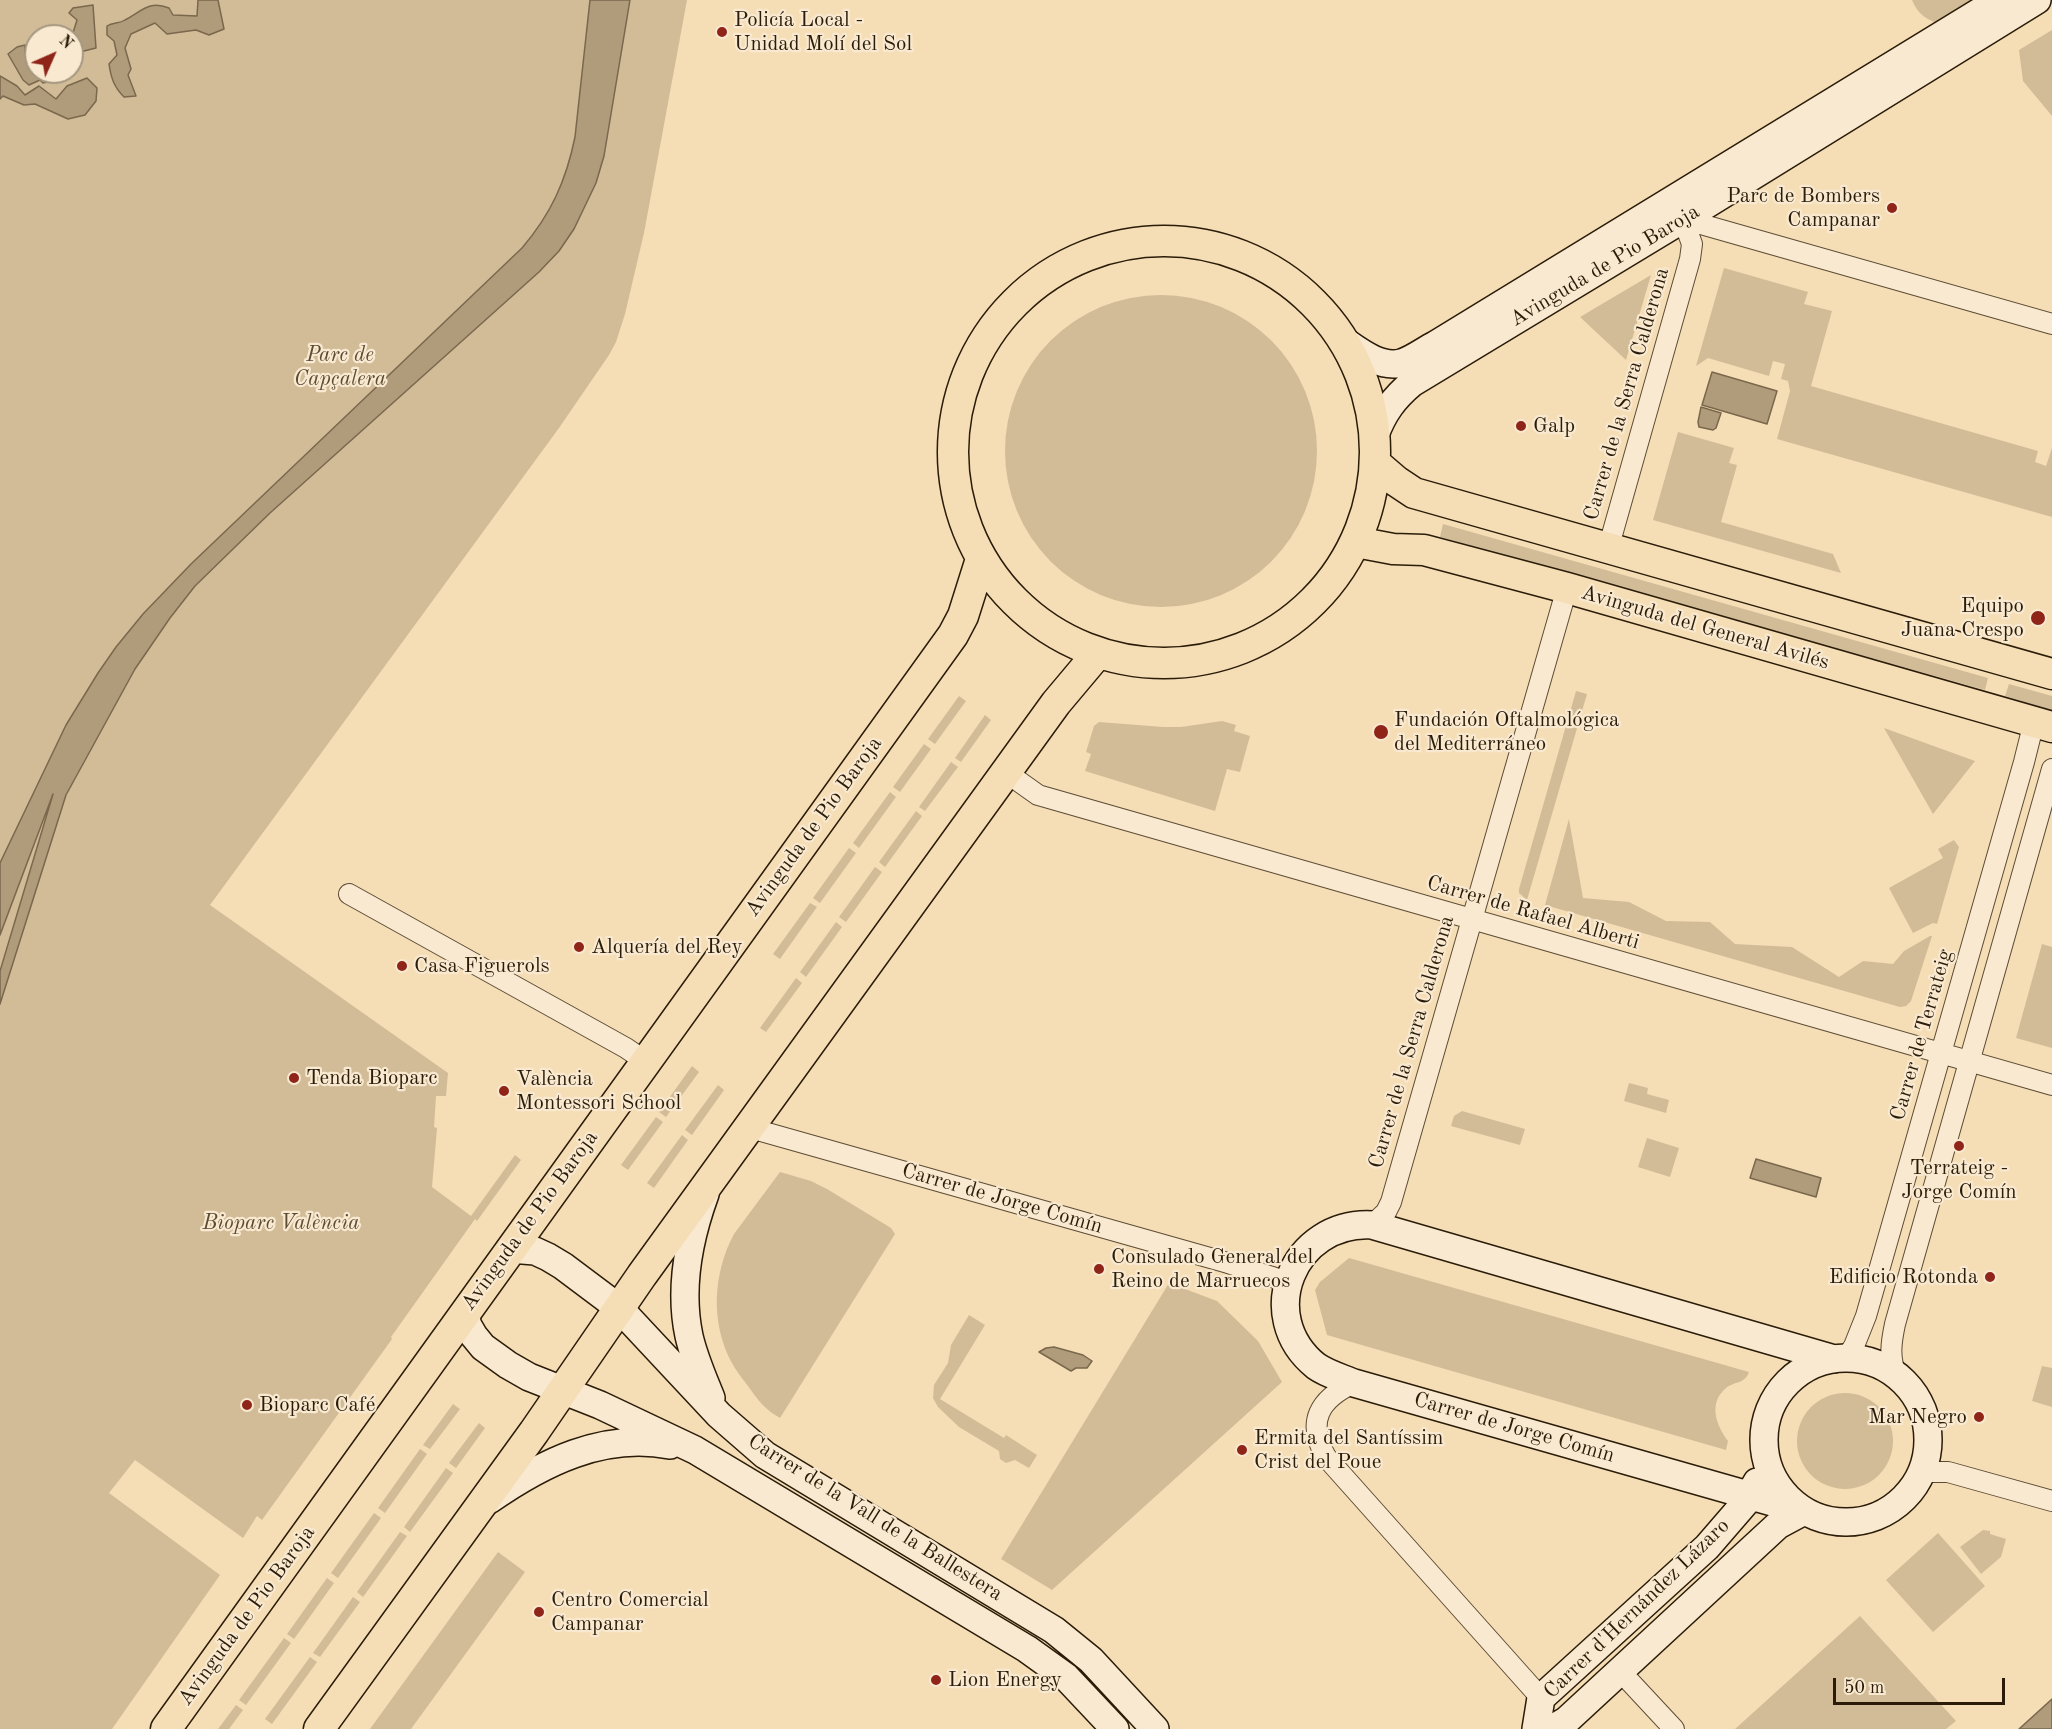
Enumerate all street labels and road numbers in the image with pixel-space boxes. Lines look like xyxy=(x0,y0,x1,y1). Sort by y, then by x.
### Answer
street label: Avinguda de Pio Baroja xyxy=(1506,199,1704,333)
street label: Carrer de la Serra Calderona xyxy=(1579,265,1675,523)
street label: Avinguda del General Avilés xyxy=(1578,580,1832,676)
street label: Avinguda de Pio Baroja xyxy=(740,732,888,922)
street label: Carrer de Rafael Alberti xyxy=(1424,871,1642,955)
street label: Carrer de la Serra Calderona xyxy=(1364,913,1460,1171)
street label: Carrer de Terrateig xyxy=(1885,946,1959,1124)
street label: Avinguda de Pio Baroja xyxy=(456,1126,604,1316)
street label: Carrer de Jorge Comín xyxy=(899,1158,1105,1240)
street label: Carrer de Jorge Comín xyxy=(1411,1387,1617,1469)
street label: Carrer de la Vall de la Ballestera xyxy=(743,1429,1007,1607)
street label: Carrer d'Hernández Lázaro xyxy=(1539,1514,1735,1704)
street label: Avinguda de Pio Baroja xyxy=(173,1521,321,1711)

